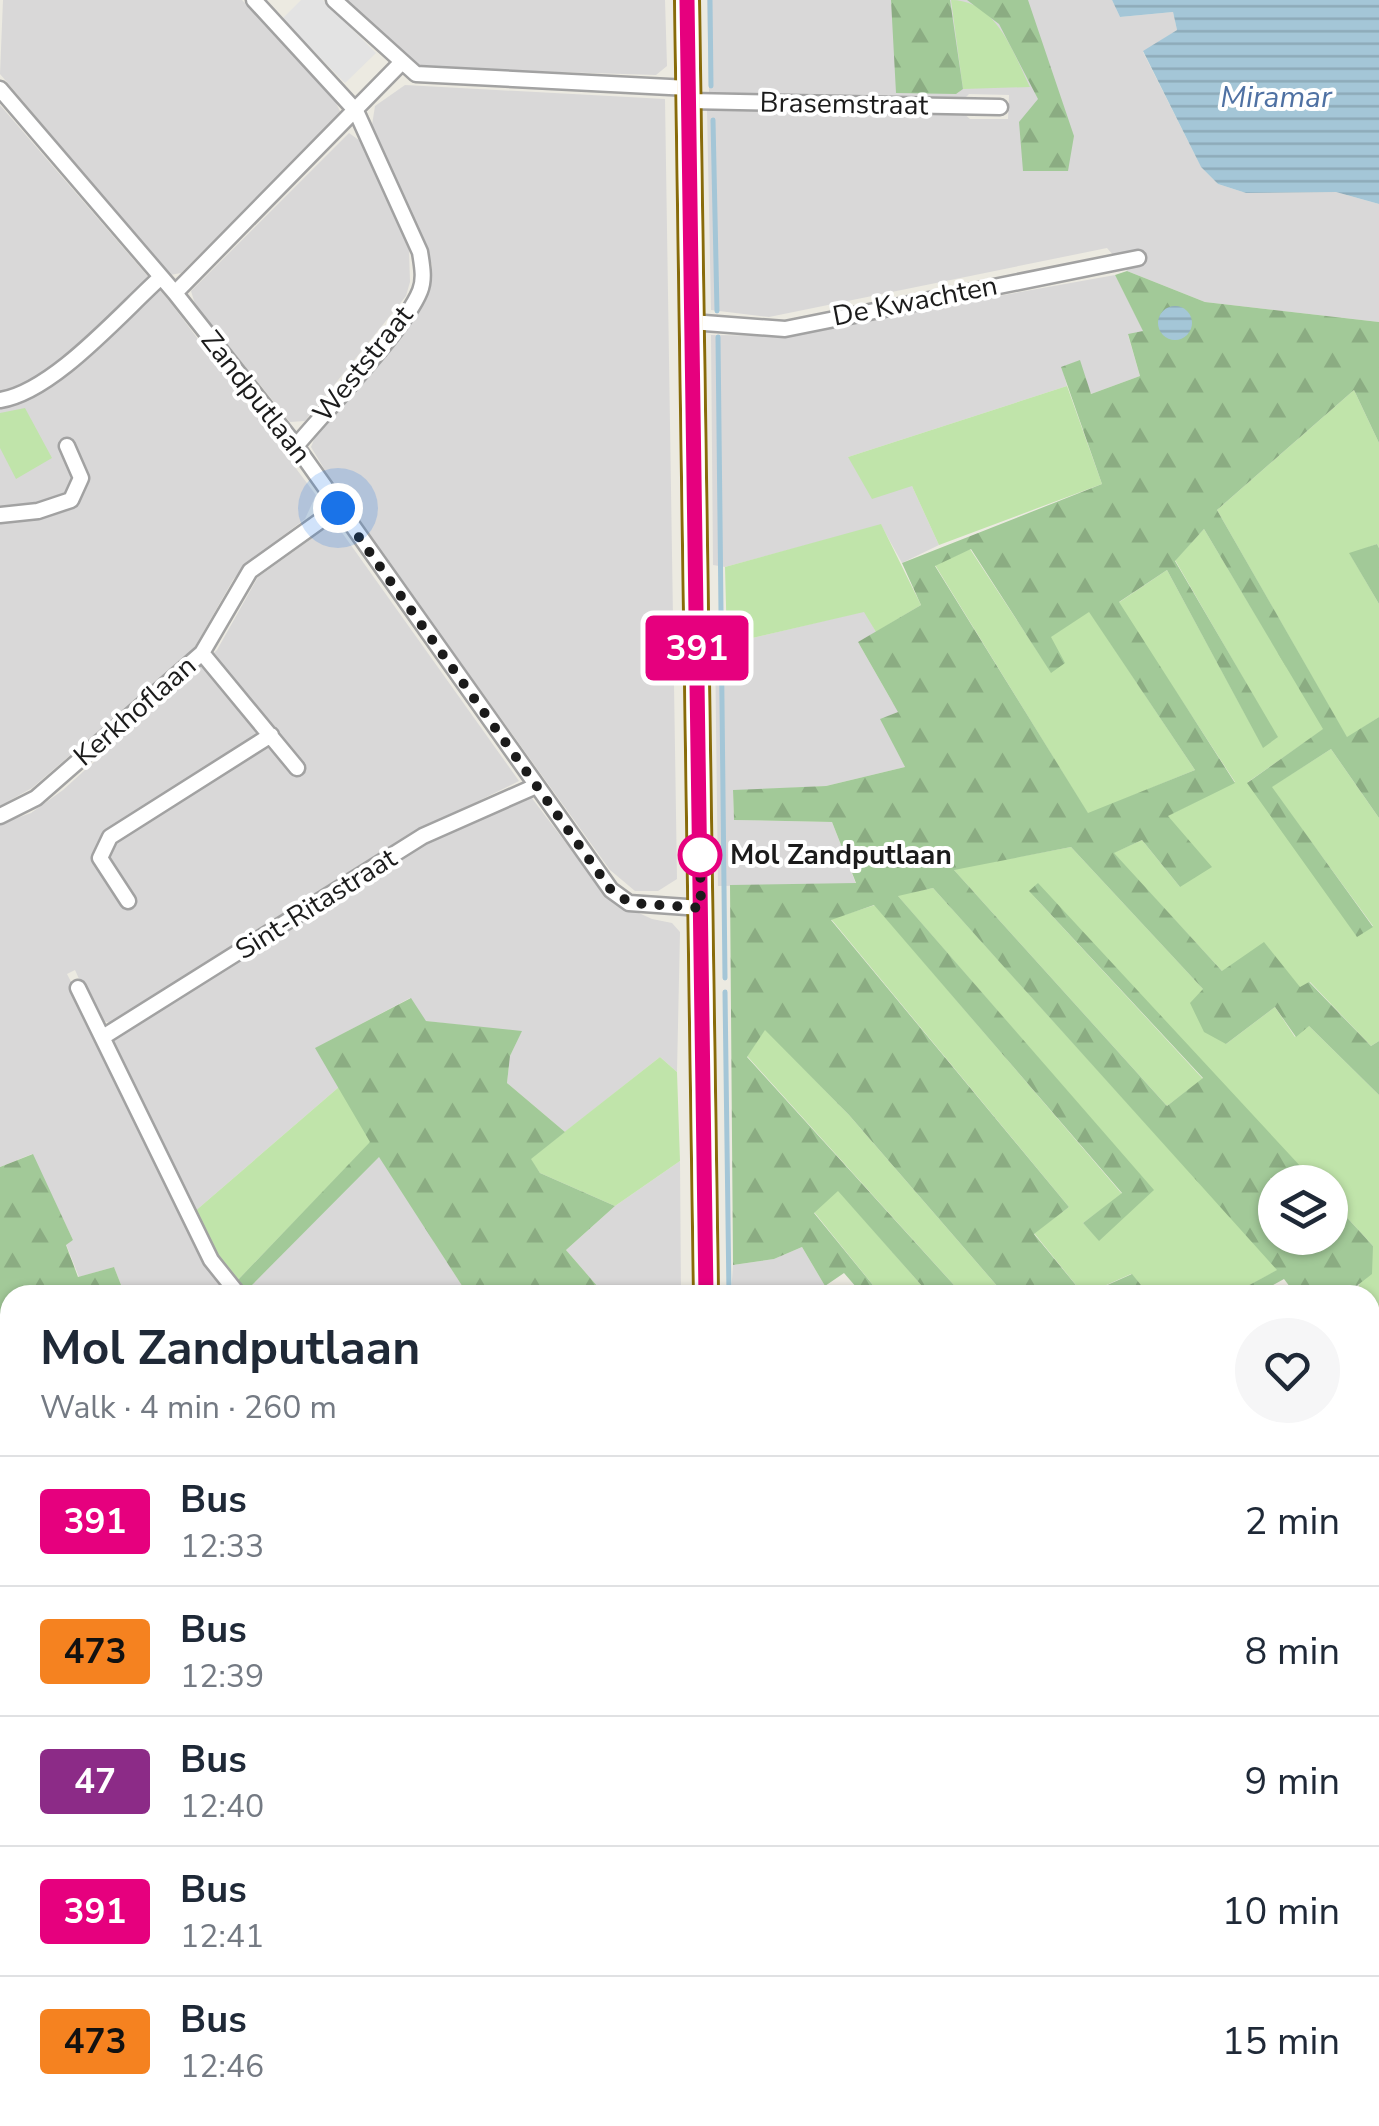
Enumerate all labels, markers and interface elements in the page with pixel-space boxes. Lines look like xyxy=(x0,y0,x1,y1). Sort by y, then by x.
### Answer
water label: Miramar xyxy=(1220,77,1333,118)
street label: Brasemstraat xyxy=(759,84,929,124)
street label: De Kwachten xyxy=(829,266,1001,336)
street label: Weststraat xyxy=(304,298,422,430)
street label: Zandputlaan xyxy=(192,323,320,471)
your location xyxy=(313,483,363,533)
line badge: 391 xyxy=(640,616,754,680)
text: 391 xyxy=(665,625,729,672)
street label: Kerkhoflaan xyxy=(66,647,204,775)
marker: Mol Zandputlaan xyxy=(679,834,721,876)
place label: Mol Zandputlaan xyxy=(730,836,952,874)
street label: Sint-Ritastraat xyxy=(228,839,404,969)
map controls xyxy=(1258,1165,1348,1255)
button: layers xyxy=(1258,1165,1348,1255)
text: Mol Zandputlaan xyxy=(40,1315,420,1381)
button: heart xyxy=(1235,1318,1340,1423)
text: Walk · 4 min · 260 m xyxy=(40,1386,337,1429)
text: Bus xyxy=(180,1474,247,1525)
text: 2 min xyxy=(1245,1496,1340,1547)
text: 391 xyxy=(63,1498,127,1545)
text: 12:33 xyxy=(180,1525,264,1568)
text: Bus xyxy=(180,1604,247,1655)
text: 8 min xyxy=(1245,1626,1340,1677)
text: 473 xyxy=(63,1628,127,1675)
text: 12:39 xyxy=(180,1655,264,1698)
text: Bus xyxy=(180,1734,247,1785)
text: 9 min xyxy=(1245,1756,1340,1807)
text: 47 xyxy=(74,1758,116,1805)
text: 12:40 xyxy=(180,1785,264,1828)
text: Bus xyxy=(180,1864,247,1915)
text: 10 min xyxy=(1222,1886,1340,1937)
text: 391 xyxy=(63,1888,127,1935)
text: 12:41 xyxy=(180,1915,264,1958)
text: Bus xyxy=(180,1994,247,2045)
text: 15 min xyxy=(1222,2016,1340,2067)
text: 473 xyxy=(63,2018,127,2065)
text: 12:46 xyxy=(180,2045,264,2088)

